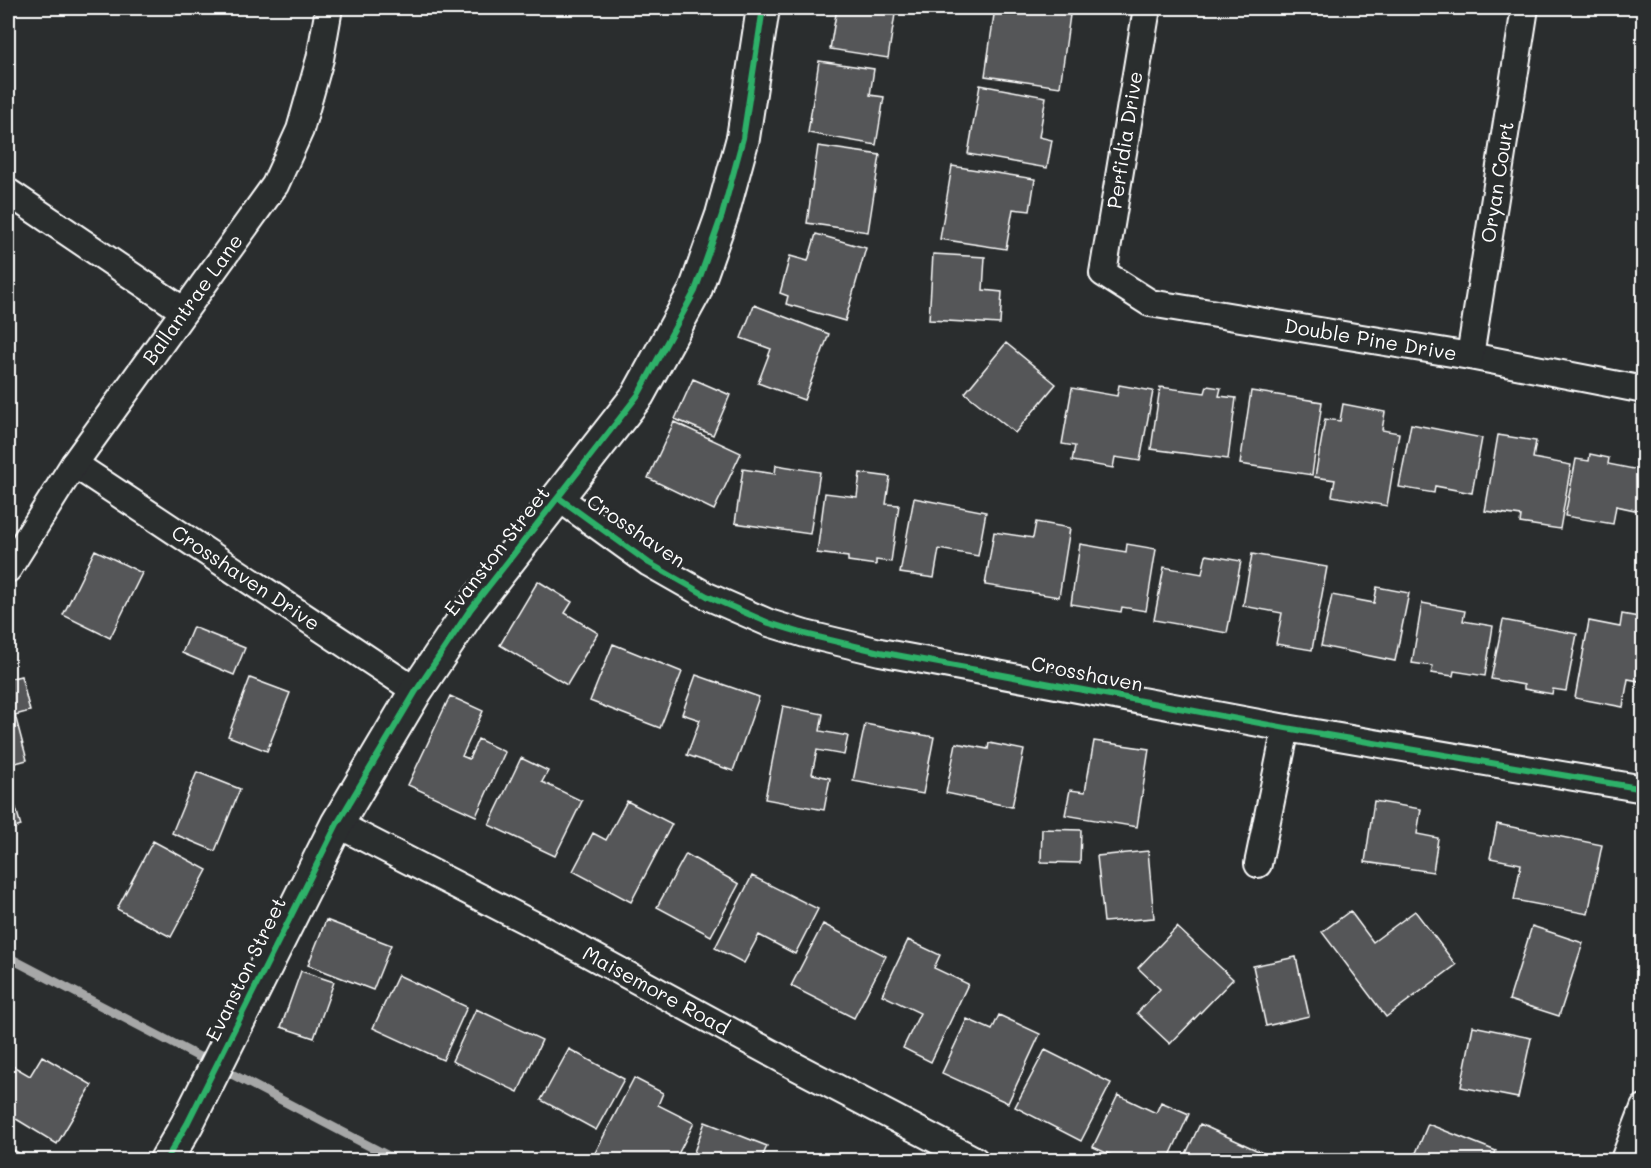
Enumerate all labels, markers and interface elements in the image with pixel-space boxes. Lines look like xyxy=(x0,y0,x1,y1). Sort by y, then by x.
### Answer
street label: Perfidia Drive xyxy=(1100,69,1148,211)
street label: Oryan Court xyxy=(1474,120,1519,244)
street label: Ballantrae Lane xyxy=(136,228,248,369)
street label: Double Pine Drive xyxy=(1283,311,1459,366)
street label: Evanston Street xyxy=(438,480,555,620)
street label: Crosshaven xyxy=(582,488,691,573)
street label: Crosshaven Drive xyxy=(167,518,325,636)
street label: Crosshaven xyxy=(1029,649,1145,697)
street label: Evanston Street xyxy=(199,892,291,1045)
street label: Maisemore Road xyxy=(579,939,734,1040)

